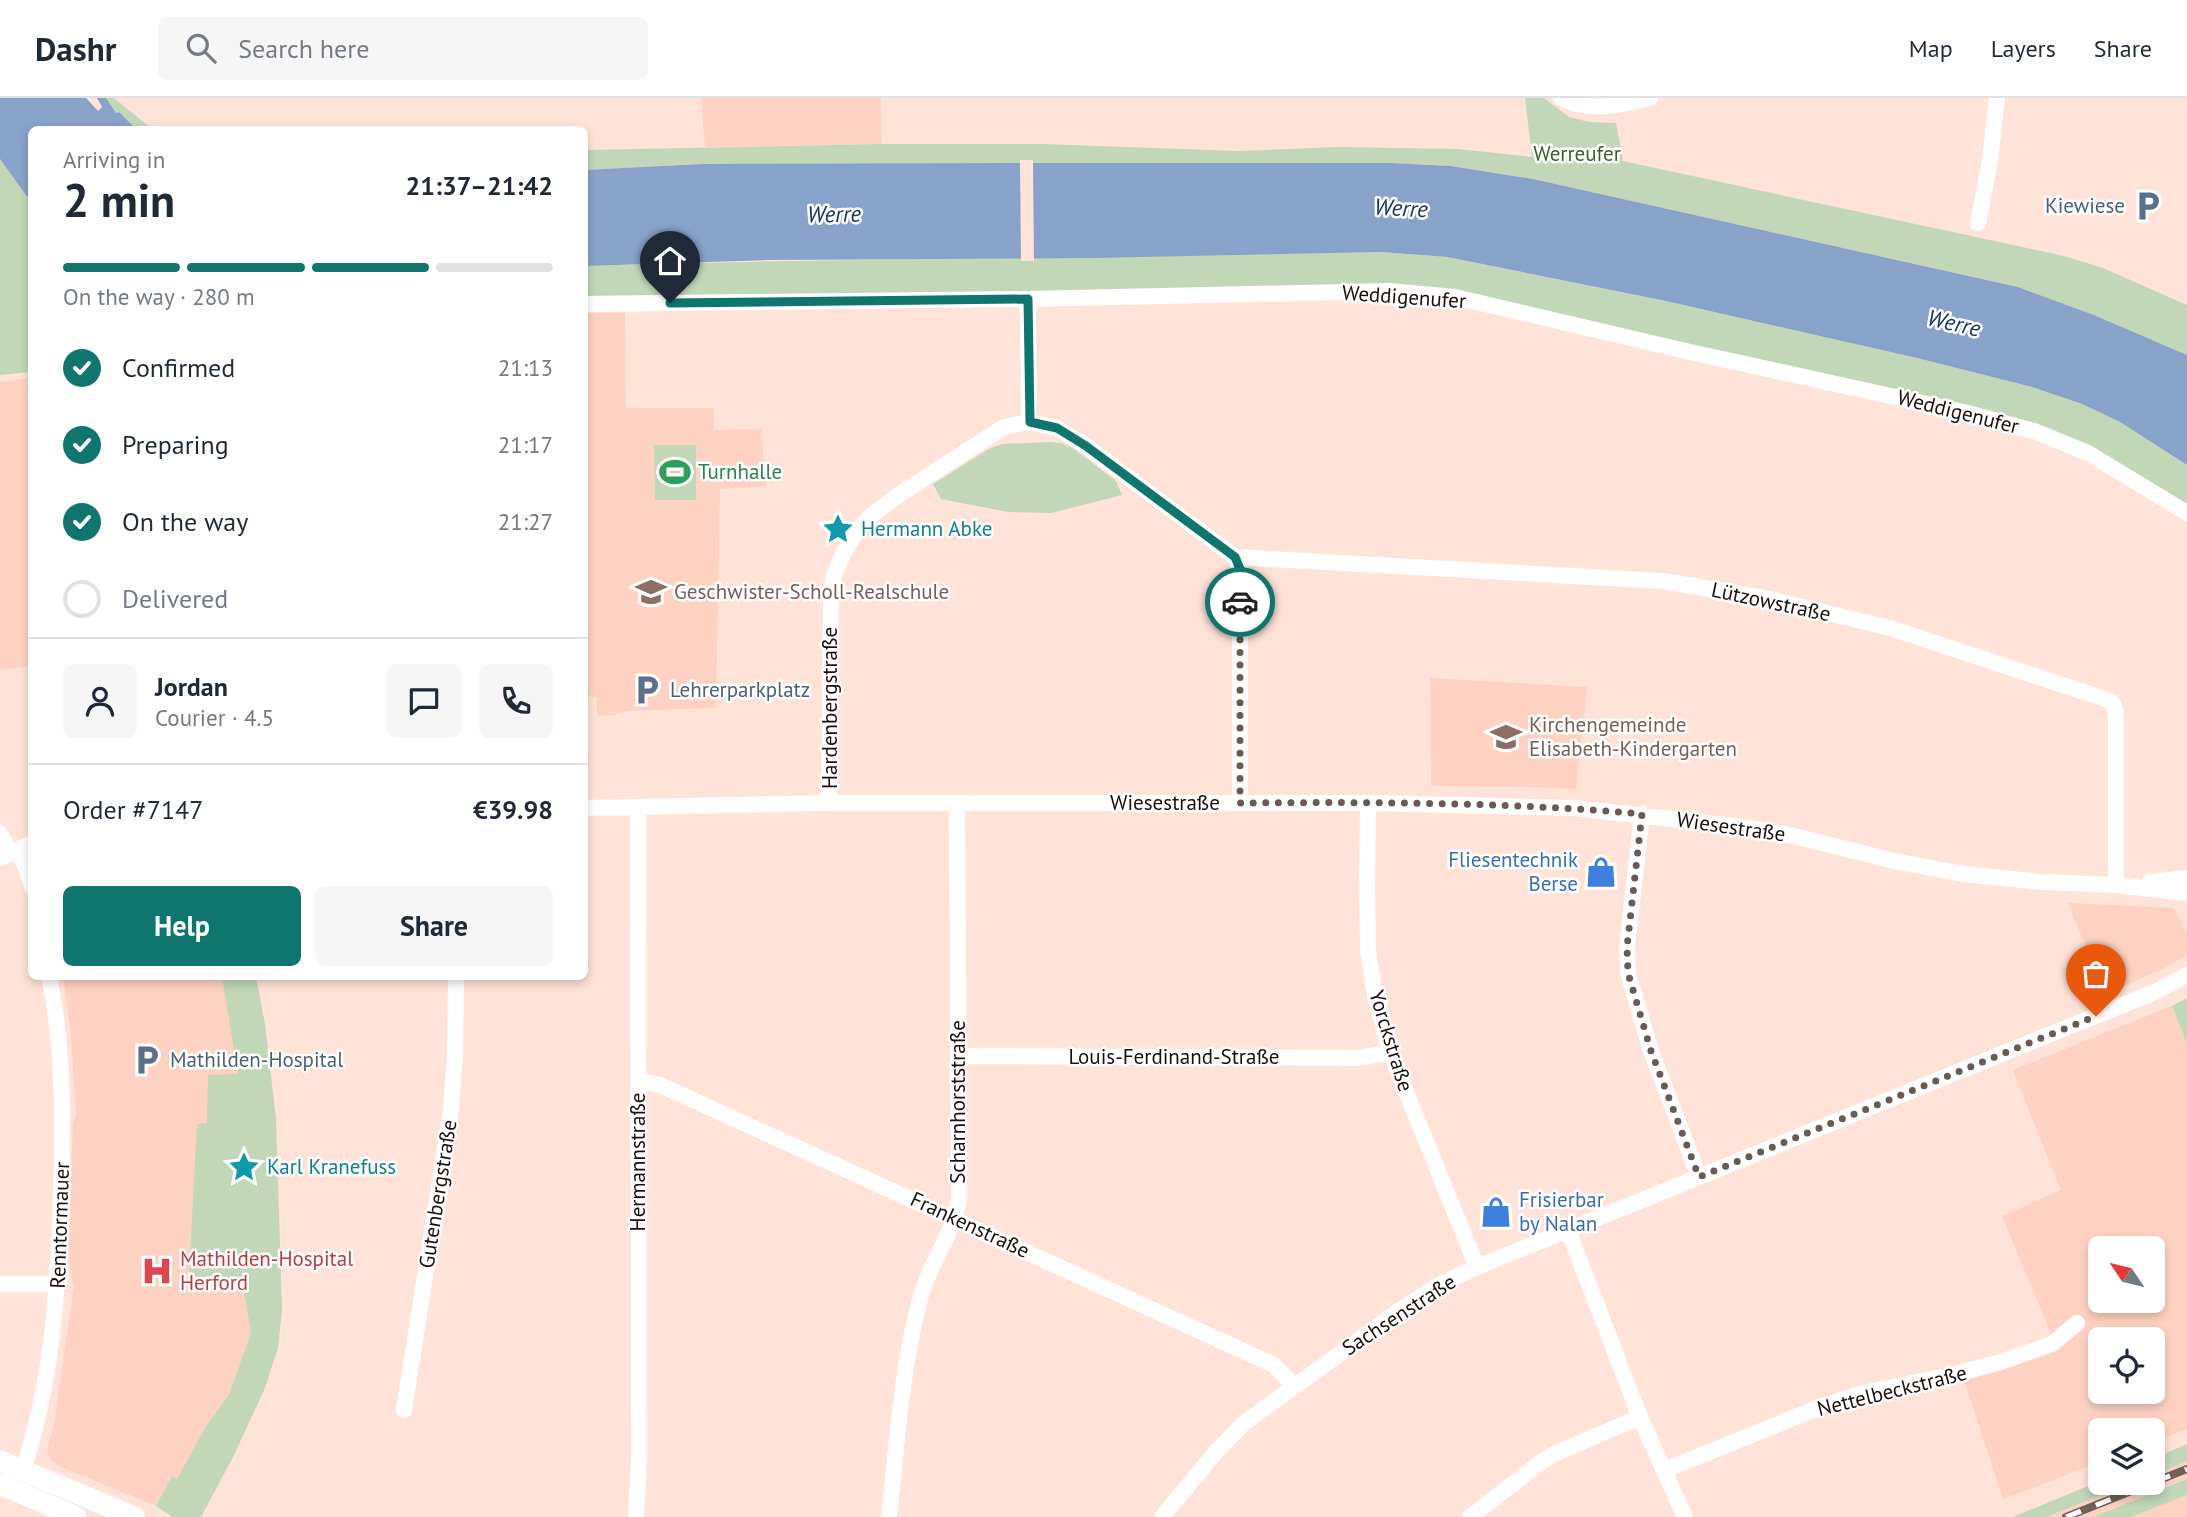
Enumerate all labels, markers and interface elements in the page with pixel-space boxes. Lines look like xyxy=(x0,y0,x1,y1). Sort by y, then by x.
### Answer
search box xyxy=(158,17,648,80)
text: Dashr xyxy=(35,27,116,70)
icon: search xyxy=(182,29,220,67)
text: Search here xyxy=(238,32,369,65)
text: Map xyxy=(1909,33,1953,64)
text: Layers xyxy=(1991,33,2056,64)
text: Share xyxy=(2094,33,2152,64)
park label: Werreufer xyxy=(1533,140,1621,167)
text: Arriving in xyxy=(63,145,165,174)
text: 21:37–21:42 xyxy=(406,169,553,202)
text: 2 min xyxy=(63,170,175,230)
parking icon: Kiewiese xyxy=(2131,189,2165,223)
water label: Werre xyxy=(1373,192,1429,223)
place label: Kiewiese xyxy=(2045,192,2125,219)
water label: Werre xyxy=(807,199,861,228)
pin xyxy=(640,231,700,303)
icon: home xyxy=(651,242,689,280)
street label: Weddigenufer xyxy=(1341,279,1467,314)
text: On the way · 280 m xyxy=(63,282,255,311)
water label: Werre xyxy=(1925,302,1984,343)
icon: check xyxy=(63,349,101,387)
text: Confirmed xyxy=(122,351,235,384)
text: 21:13 xyxy=(498,353,553,382)
street label: Weddigenufer xyxy=(1894,383,2022,440)
icon: check xyxy=(63,426,101,464)
text: Preparing xyxy=(122,428,229,461)
text: 21:17 xyxy=(498,430,553,459)
sports icon: Turnhalle xyxy=(658,455,692,489)
place label: Turnhalle xyxy=(698,458,782,485)
icon: check xyxy=(63,503,101,541)
text: On the way xyxy=(122,505,248,538)
text: 21:27 xyxy=(498,507,553,536)
place icon: Hermann Abke xyxy=(821,512,855,546)
place label: Hermann Abke xyxy=(861,515,992,542)
courier xyxy=(1205,567,1275,637)
school or university icon: Geschwister-Scholl-Realschule xyxy=(634,575,668,609)
street label: Lützowstraße xyxy=(1709,576,1833,627)
place label: Geschwister-Scholl-Realschule xyxy=(674,578,949,605)
text: Delivered xyxy=(122,582,228,615)
icon: car xyxy=(1221,583,1259,621)
street label: Hardenbergstraße xyxy=(816,627,843,789)
button: person xyxy=(63,664,137,738)
button: chat xyxy=(387,664,461,738)
button: phone xyxy=(479,664,553,738)
text: Jordan xyxy=(155,670,228,703)
parking icon: Lehrerparkplatz xyxy=(630,673,664,707)
place label: Lehrerparkplatz xyxy=(670,676,810,703)
text: Courier · 4.5 xyxy=(155,703,274,732)
place label: Kirchengemeinde Elisabeth-Kindergarten xyxy=(1529,711,1737,762)
school or university icon: Kirchengemeinde Elisabeth-Kindergarten xyxy=(1489,720,1523,754)
street label: Wiesestraße xyxy=(1110,789,1220,816)
text: Order #7147 xyxy=(63,793,203,826)
text: €39.98 xyxy=(473,793,553,826)
street label: Wiesestraße xyxy=(1675,805,1787,848)
place label: Fliesentechnik Berse xyxy=(1448,846,1578,897)
shop icon: Fliesentechnik Berse xyxy=(1584,855,1618,889)
button: Help xyxy=(63,886,301,966)
button: Share xyxy=(315,886,553,966)
pin xyxy=(2066,944,2126,1016)
icon: bag xyxy=(2077,955,2115,993)
street label: Yorckstraße xyxy=(1363,987,1420,1095)
street label: Scharnhorststraße xyxy=(944,1020,971,1184)
parking icon: Mathilden-Hospital xyxy=(130,1043,164,1077)
street label: Louis-Ferdinand-Straße xyxy=(1069,1043,1280,1070)
place label: Mathilden-Hospital xyxy=(170,1046,343,1073)
street label: Hermannstraße xyxy=(624,1093,651,1231)
street label: Gutenbergstraße xyxy=(412,1118,463,1270)
place icon: Karl Kranefuss xyxy=(227,1150,261,1184)
place label: Karl Kranefuss xyxy=(267,1153,396,1180)
street label: Renntormauer xyxy=(44,1161,75,1289)
street label: Frankenstraße xyxy=(906,1185,1034,1264)
place label: Frisierbar by Nalan xyxy=(1519,1186,1604,1237)
shop icon: Frisierbar by Nalan xyxy=(1479,1195,1513,1229)
north arrow xyxy=(2088,1236,2165,1312)
map controls xyxy=(2088,1236,2165,1495)
place label: Mathilden-Hospital Herford xyxy=(180,1245,353,1296)
hospital icon: Mathilden-Hospital Herford xyxy=(140,1254,174,1288)
street label: Sachsenstraße xyxy=(1337,1268,1461,1361)
button: locate xyxy=(2088,1327,2165,1404)
street label: Nettelbeckstraße xyxy=(1814,1359,1970,1422)
button: layers xyxy=(2088,1418,2165,1495)

